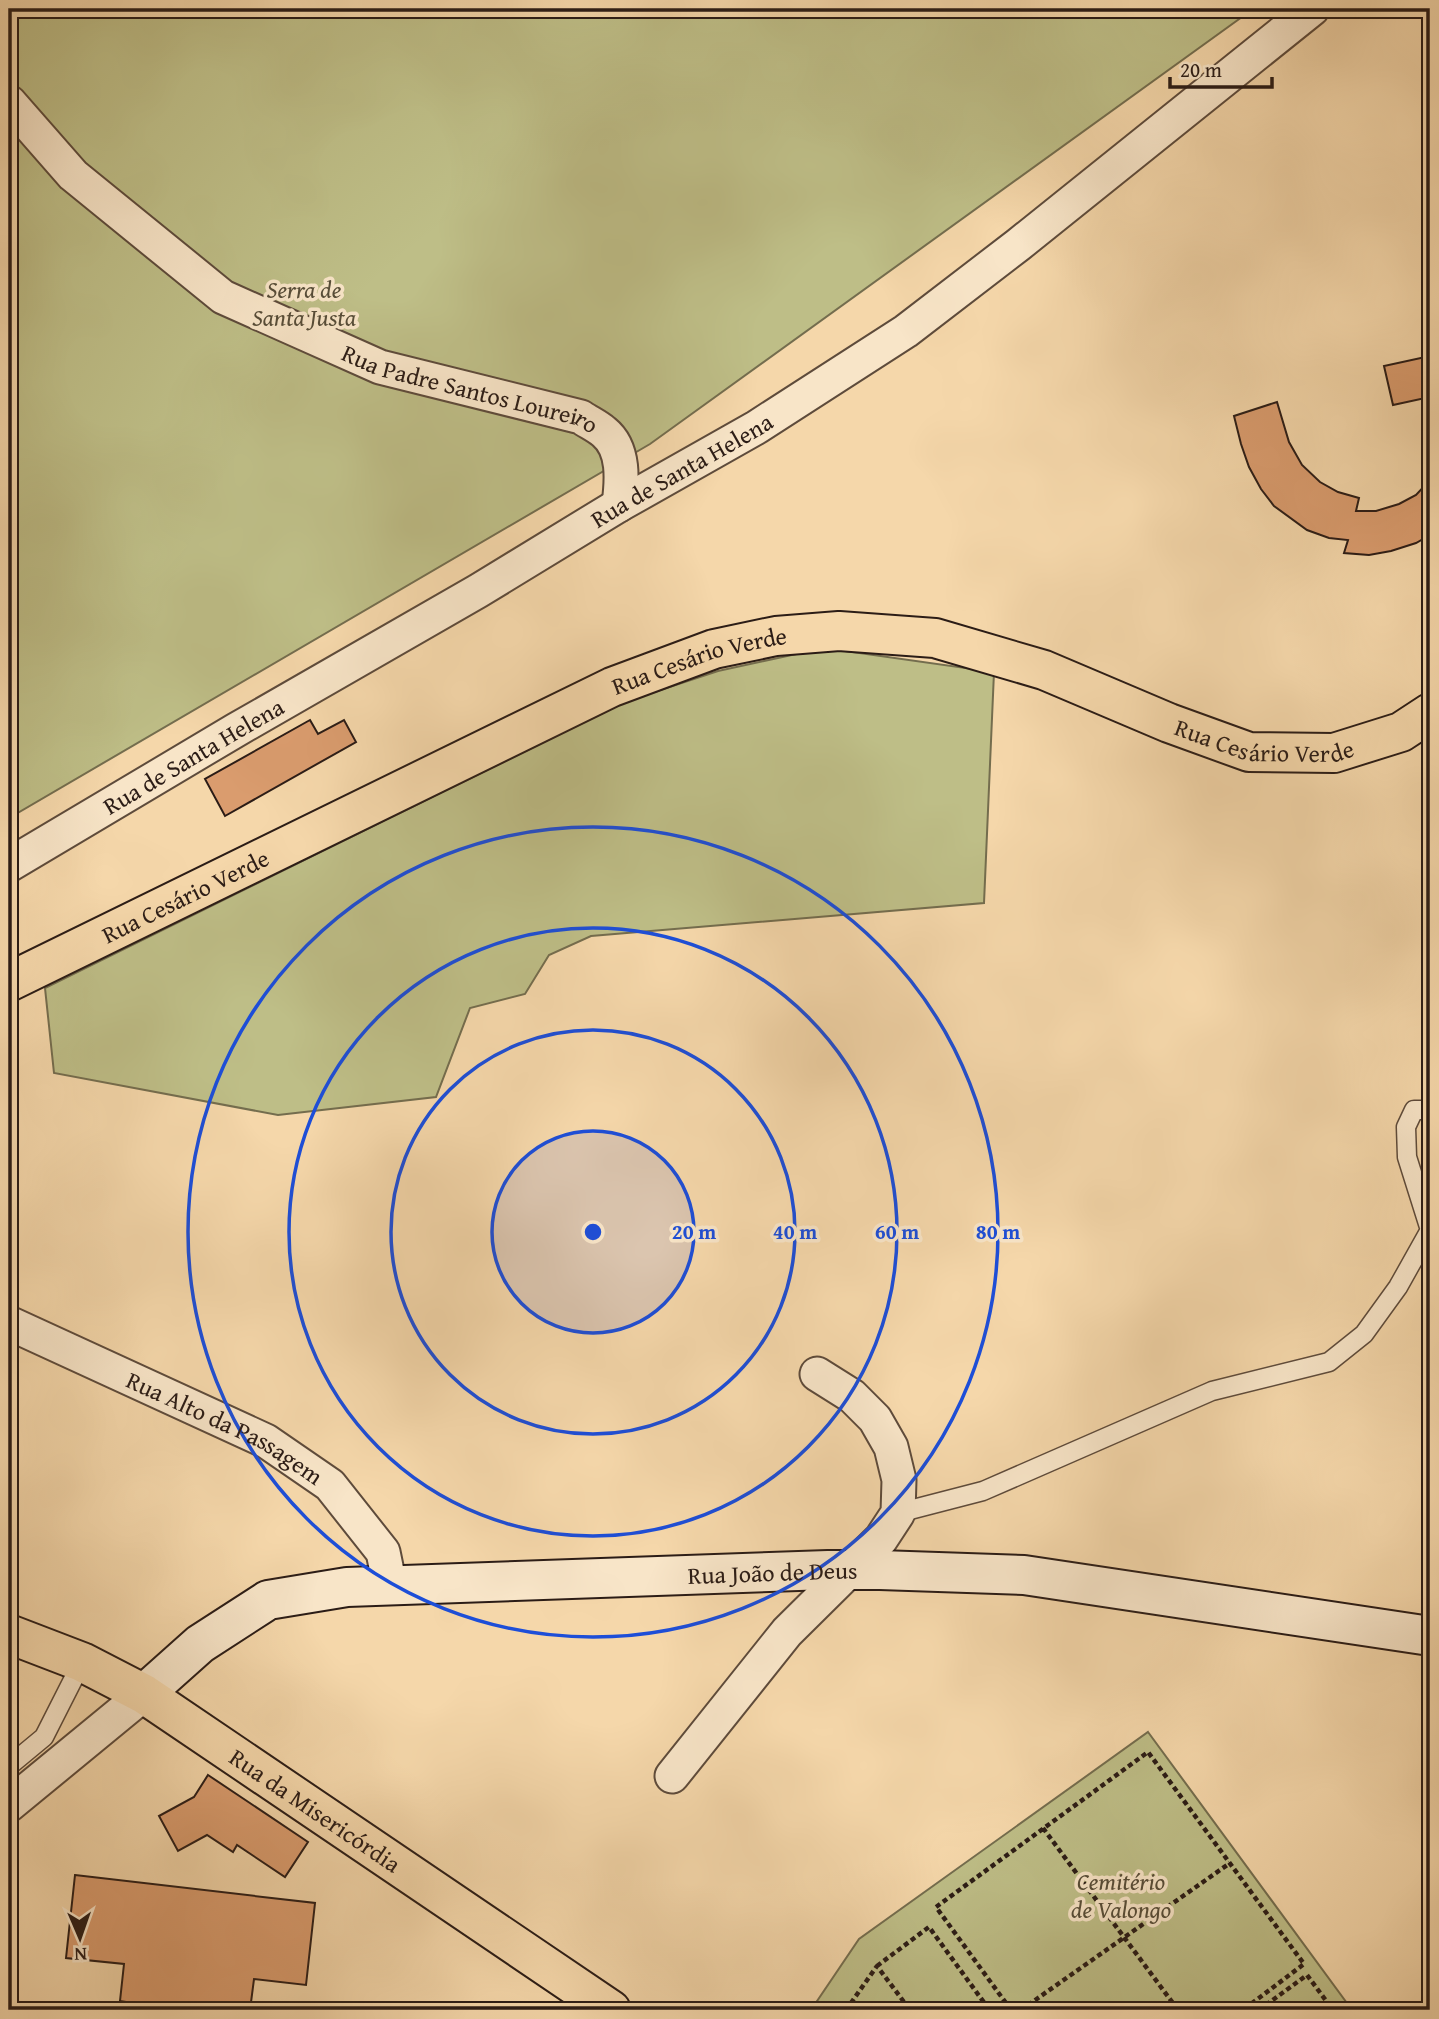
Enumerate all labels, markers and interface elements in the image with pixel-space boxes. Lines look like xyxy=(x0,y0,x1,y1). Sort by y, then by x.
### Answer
scale bar xyxy=(1170,46,1271,90)
text: 20 m xyxy=(1180,54,1222,85)
park label: Serra de Santa Justa xyxy=(252,272,356,335)
street label: Rua Padre Santos Loureiro xyxy=(337,335,605,441)
street label: Rua de Santa Helena xyxy=(584,404,780,536)
street label: Rua Cesário Verde xyxy=(606,618,788,703)
street label: Rua de Santa Helena xyxy=(96,689,291,823)
street label: Rua Cesário Verde xyxy=(1170,709,1358,771)
street label: Rua Cesário Verde xyxy=(96,840,275,952)
text: 20 m xyxy=(672,1216,716,1247)
text: 40 m xyxy=(773,1216,817,1247)
text: 60 m xyxy=(875,1216,919,1247)
text: 80 m xyxy=(976,1216,1020,1247)
centre of rings xyxy=(581,1220,605,1244)
street label: Rua Alto da Passagem xyxy=(121,1362,331,1493)
street label: Rua João de Deus xyxy=(687,1553,858,1592)
street label: Rua da Misericórdia xyxy=(223,1739,409,1881)
park label: Cemitério de Valongo xyxy=(1071,1864,1171,1927)
north arrow xyxy=(46,1904,116,1974)
text: N xyxy=(73,1941,87,1969)

